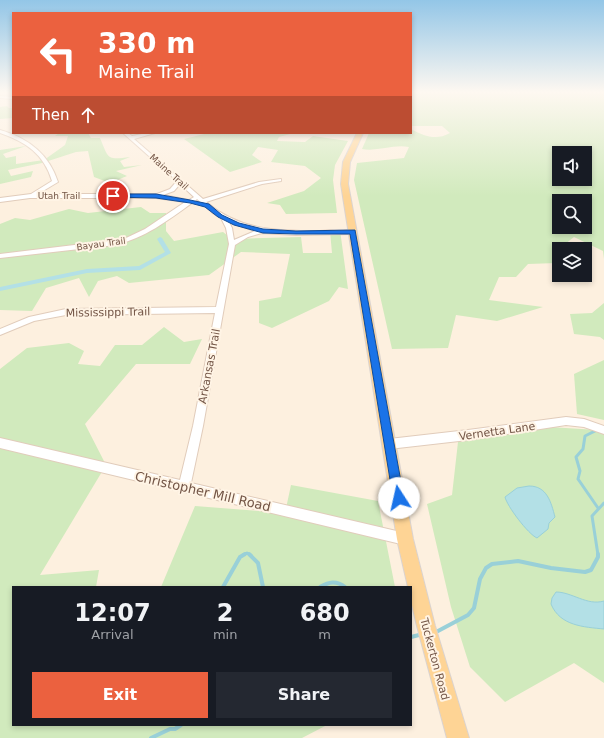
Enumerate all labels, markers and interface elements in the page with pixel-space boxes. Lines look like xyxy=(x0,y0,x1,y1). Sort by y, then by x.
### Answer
text: 330 m xyxy=(98,27,195,60)
icon: left xyxy=(32,28,84,80)
text: Maine Trail xyxy=(98,61,195,82)
icon: ahead xyxy=(77,104,99,126)
text: Then xyxy=(32,106,69,124)
map controls xyxy=(552,146,592,282)
button: sound xyxy=(552,146,592,186)
street label: Maine Trail xyxy=(148,152,190,192)
pin xyxy=(96,179,130,213)
icon: arrive xyxy=(102,185,124,207)
street label: Utah Trail xyxy=(38,191,80,201)
button: search xyxy=(552,194,592,234)
street label: Bayau Trail xyxy=(76,236,126,252)
button: layers xyxy=(552,242,592,282)
street label: Mississippi Trail xyxy=(66,305,150,320)
street label: Arkansas Trail xyxy=(196,327,223,405)
street label: Vernetta Lane xyxy=(458,420,536,443)
street label: Christopher Mill Road xyxy=(134,469,272,514)
position arrow xyxy=(378,477,420,519)
text: 12:07 xyxy=(74,599,151,627)
text: 2 xyxy=(217,599,233,627)
text: 680 xyxy=(300,599,350,627)
street label: Tuckerton Road xyxy=(417,616,452,702)
text: Arrival xyxy=(91,627,134,642)
text: min xyxy=(213,627,237,642)
text: m xyxy=(318,627,331,642)
button: Exit xyxy=(32,672,208,718)
button: Share xyxy=(216,672,392,718)

